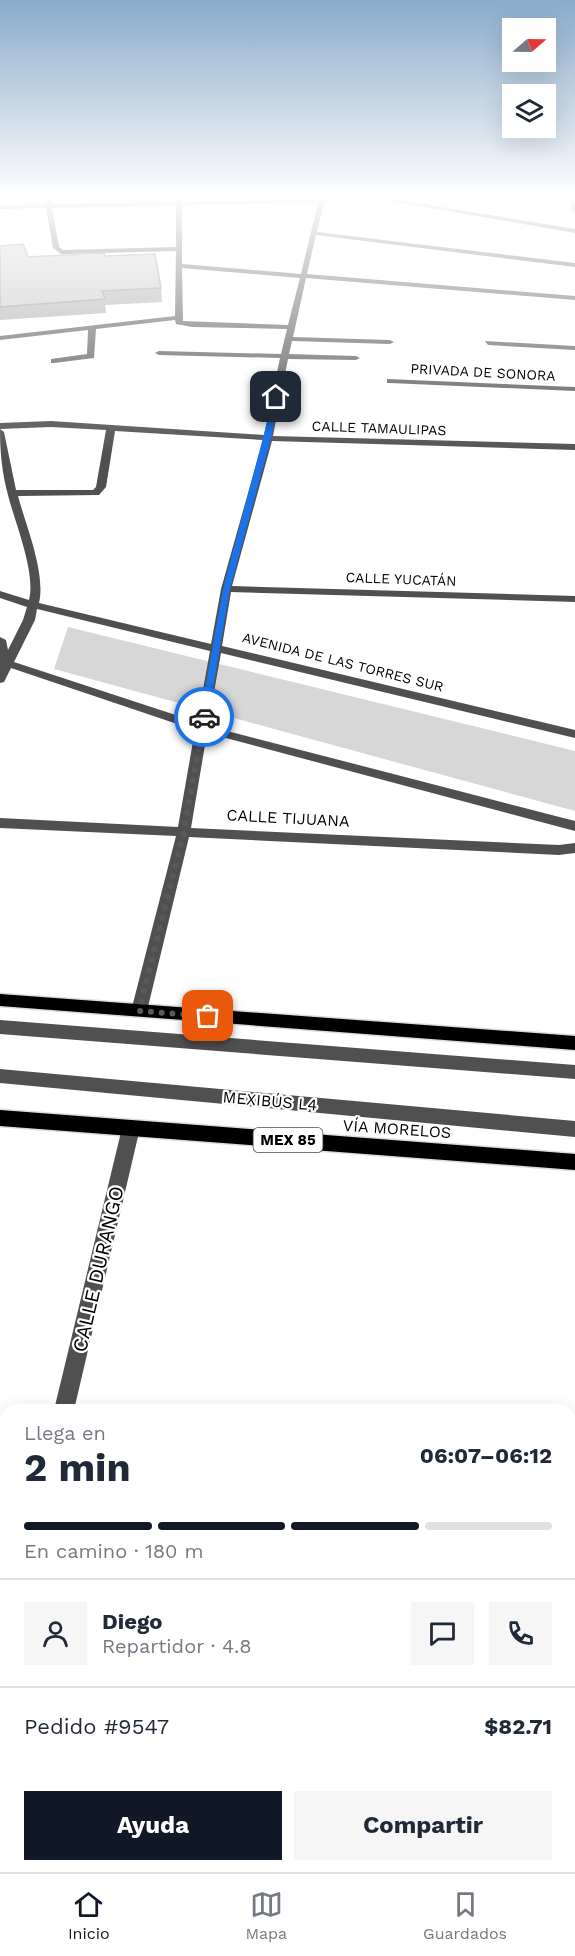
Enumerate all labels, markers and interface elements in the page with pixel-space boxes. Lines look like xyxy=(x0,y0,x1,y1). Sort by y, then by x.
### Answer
north arrow xyxy=(502,18,556,72)
map controls xyxy=(502,18,556,138)
button: layers xyxy=(502,84,556,138)
street label: PRIVADA DE SONORA xyxy=(410,360,556,384)
pin xyxy=(250,371,301,422)
icon: home xyxy=(259,380,292,413)
street label: CALLE TAMAULIPAS xyxy=(311,418,447,438)
street label: CALLE YUCATÁN xyxy=(345,569,457,589)
street label: AVENIDA DE LAS TORRES SUR xyxy=(241,629,445,695)
courier xyxy=(174,687,234,747)
icon: car xyxy=(188,701,221,734)
street label: CALLE TIJUANA xyxy=(226,805,350,831)
pin xyxy=(182,990,233,1041)
icon: bag xyxy=(191,999,224,1032)
street label: MEXIBÚS L4 xyxy=(222,1087,318,1115)
street label: VÍA MORELOS xyxy=(342,1116,452,1142)
road number: MEX 85 xyxy=(254,1128,322,1152)
street label: CALLE DURANGO xyxy=(67,1184,129,1354)
text: Llega en xyxy=(24,1421,106,1445)
text: 06:07–06:12 xyxy=(420,1443,552,1468)
text: 2 min xyxy=(24,1445,131,1490)
text: En camino · 180 m xyxy=(24,1539,203,1563)
button: person xyxy=(24,1602,87,1665)
button: chat xyxy=(411,1602,474,1665)
button: phone xyxy=(489,1602,552,1665)
text: Diego xyxy=(102,1609,162,1634)
text: Repartidor · 4.8 xyxy=(102,1634,252,1658)
text: Pedido #9547 xyxy=(24,1714,169,1739)
text: $82.71 xyxy=(484,1714,552,1739)
button: Ayuda xyxy=(24,1791,282,1860)
button: Compartir xyxy=(294,1791,552,1860)
tab: Inicio xyxy=(68,1888,110,1943)
tab: Mapa xyxy=(245,1888,287,1943)
tab: Guardados xyxy=(423,1888,507,1943)

